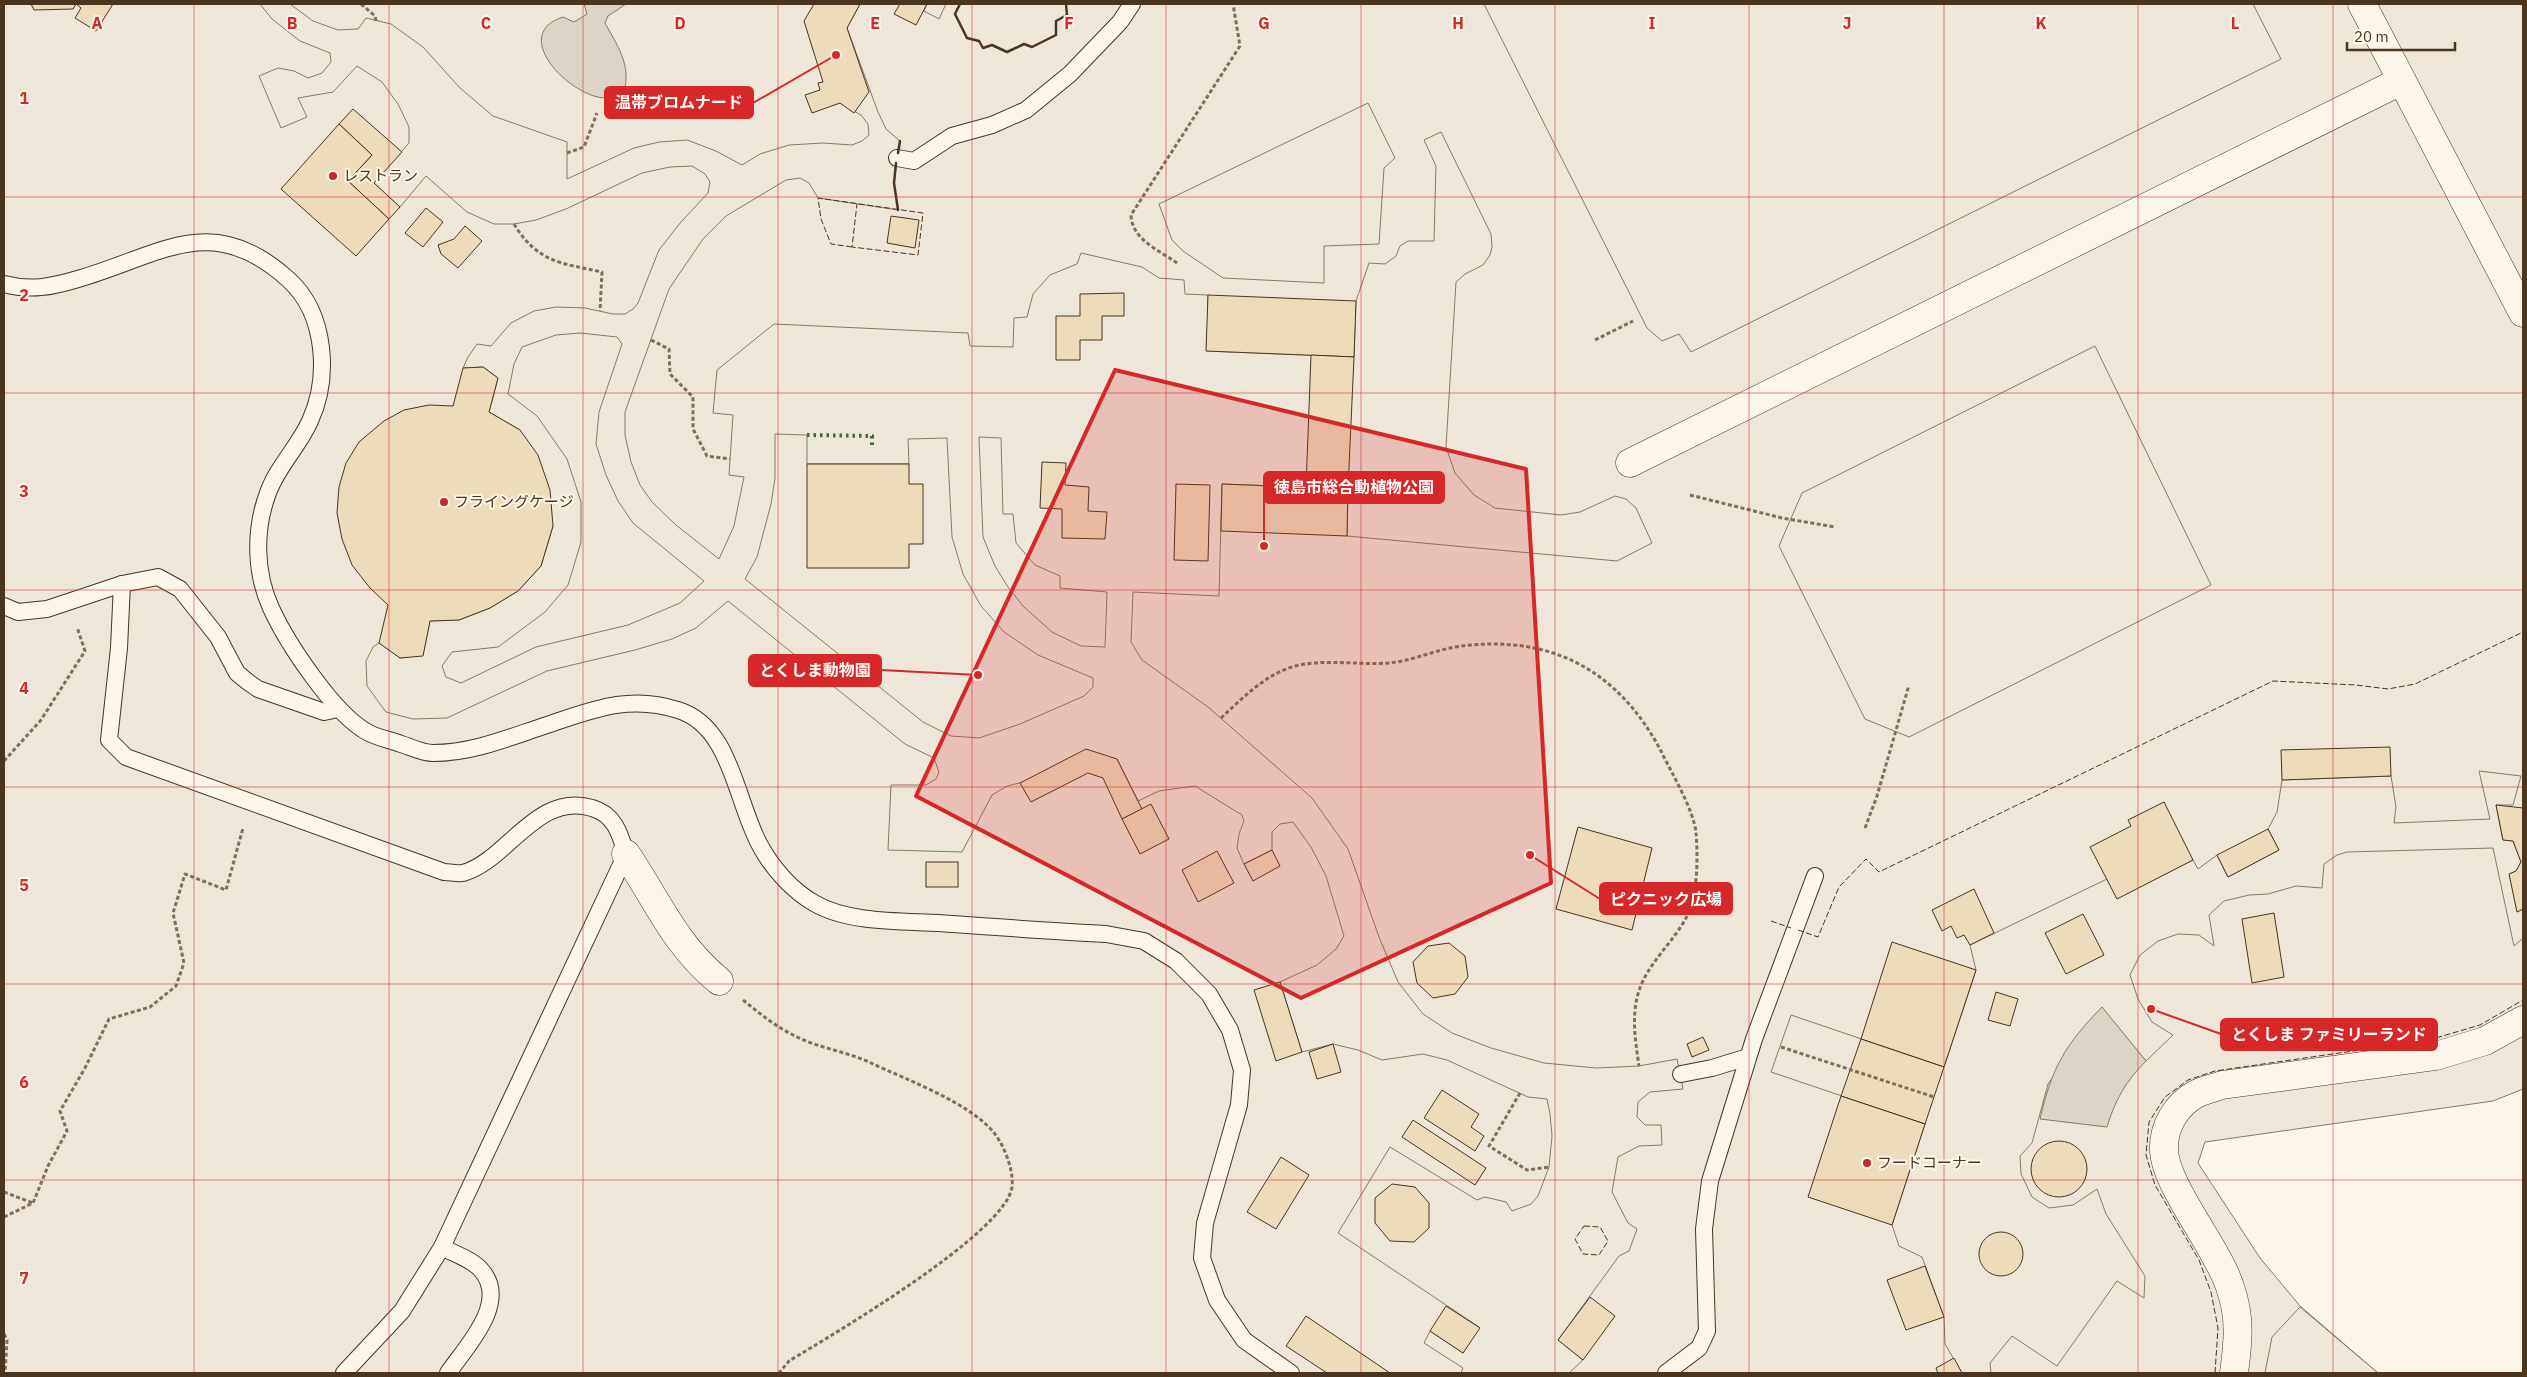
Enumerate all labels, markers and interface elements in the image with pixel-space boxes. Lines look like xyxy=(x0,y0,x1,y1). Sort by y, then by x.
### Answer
text: A xyxy=(92,13,103,33)
text: B xyxy=(287,13,298,33)
text: C xyxy=(481,13,491,33)
text: D xyxy=(674,13,686,33)
text: E xyxy=(870,13,880,33)
text: F xyxy=(1064,13,1074,33)
text: G xyxy=(1258,13,1270,33)
text: H xyxy=(1452,13,1464,33)
text: I xyxy=(1649,13,1656,33)
text: J xyxy=(1843,13,1851,33)
text: K xyxy=(2035,13,2047,33)
text: L xyxy=(2231,13,2239,33)
scale bar xyxy=(2347,20,2454,52)
text: 20 m xyxy=(2354,27,2389,46)
callout: 温帯ブロムナード xyxy=(605,87,753,118)
text: 1 xyxy=(19,88,29,108)
text: 温帯ブロムナード xyxy=(615,92,743,112)
place label: レストラン xyxy=(343,166,418,185)
marker: レストラン xyxy=(327,170,339,182)
text: 2 xyxy=(19,285,29,305)
callout: 徳島市総合動植物公園 xyxy=(1264,472,1444,503)
text: 徳島市総合動植物公園 xyxy=(1274,477,1434,497)
text: 3 xyxy=(19,481,29,501)
place label: フライングケージ xyxy=(454,492,574,511)
marker: フライングケージ xyxy=(438,496,450,508)
callout: とくしま動物園 xyxy=(749,655,881,686)
text: とくしま動物園 xyxy=(759,660,871,680)
text: 4 xyxy=(19,678,29,698)
text: 5 xyxy=(19,875,29,895)
callout: ピクニック広場 xyxy=(1600,883,1732,914)
text: ピクニック広場 xyxy=(1610,889,1722,909)
callout: とくしま ファミリーランド xyxy=(2221,1019,2437,1050)
text: とくしま ファミリーランド xyxy=(2231,1024,2427,1044)
text: 6 xyxy=(19,1072,29,1092)
place label: フードコーナー xyxy=(1877,1153,1982,1172)
marker: フードコーナー xyxy=(1861,1157,1873,1169)
text: 7 xyxy=(19,1268,29,1288)

